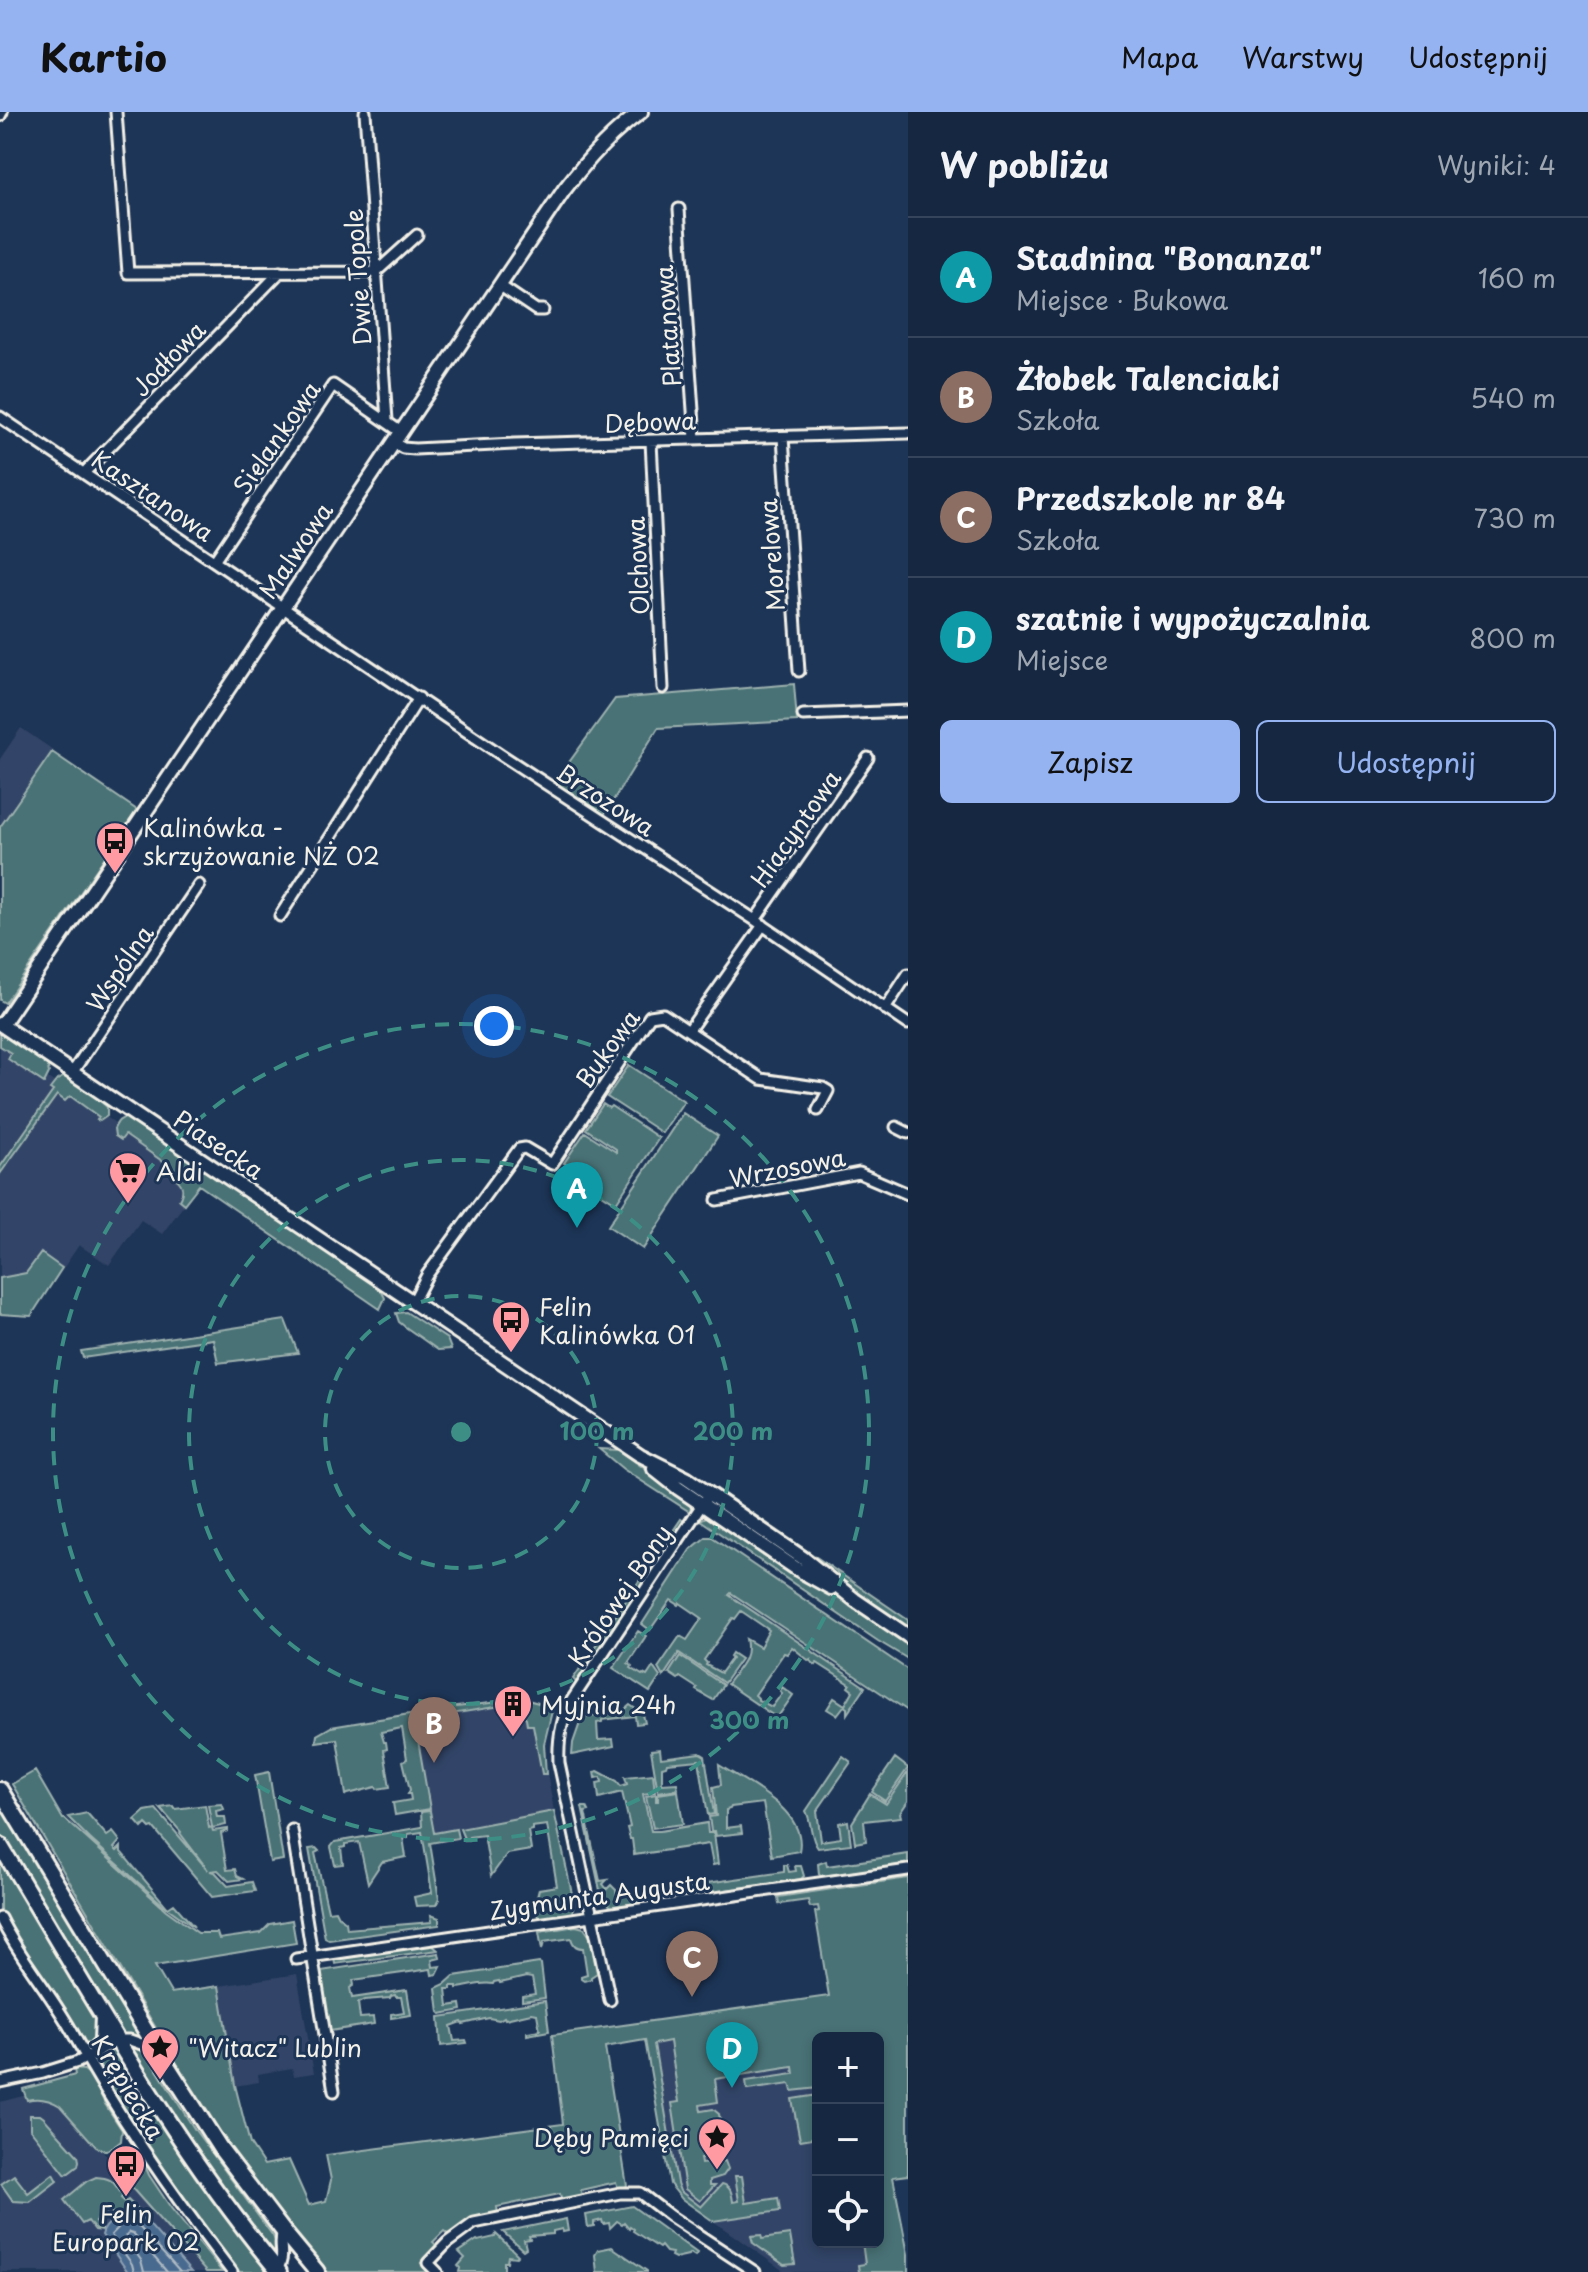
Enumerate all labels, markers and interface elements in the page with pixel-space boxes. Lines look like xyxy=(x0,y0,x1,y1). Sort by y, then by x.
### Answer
text: Kartio xyxy=(40,28,167,85)
text: Mapa xyxy=(1121,35,1198,78)
text: Warstwy xyxy=(1242,35,1364,78)
text: Udostępnij xyxy=(1408,35,1548,78)
text: W pobliżu xyxy=(940,138,1109,190)
text: Wyniki: 4 xyxy=(1437,145,1556,184)
street label: Dwie Topole xyxy=(334,207,380,347)
text: Stadnina "Bonanza" xyxy=(1016,235,1323,280)
text: A xyxy=(956,258,976,297)
text: 160 m xyxy=(1478,258,1556,297)
street label: Platanowa xyxy=(645,264,689,388)
text: Miejsce · Bukowa xyxy=(1016,280,1228,319)
street label: Jodłowa xyxy=(123,312,213,404)
text: Żłobek Talenciaki xyxy=(1016,355,1280,400)
street label: Sielankowa xyxy=(224,373,328,501)
text: B xyxy=(957,378,975,417)
text: 540 m xyxy=(1470,378,1556,417)
text: Szkoła xyxy=(1016,400,1099,439)
street label: Dębowa xyxy=(604,401,696,441)
street label: Kasztanowa xyxy=(85,441,222,550)
text: Przedszkole nr 84 xyxy=(1016,475,1285,520)
street label: Malwowa xyxy=(249,494,341,606)
street label: Morelowa xyxy=(749,497,793,612)
text: C xyxy=(956,498,976,537)
text: 730 m xyxy=(1474,498,1556,537)
street label: Olchowa xyxy=(616,516,658,616)
text: Szkoła xyxy=(1016,520,1099,559)
text: szatnie i wypożyczalnia xyxy=(1016,595,1370,640)
text: D xyxy=(956,618,976,657)
text: 800 m xyxy=(1469,618,1556,657)
text: Miejsce xyxy=(1016,640,1108,679)
button: Zapisz xyxy=(940,720,1240,803)
button: Udostępnij xyxy=(1256,720,1556,803)
street label: Brzozowa xyxy=(550,754,663,844)
street label: Hiacyntowa xyxy=(741,762,849,894)
place label: Kalinówka - skrzyżowanie NŻ 02 xyxy=(143,809,380,873)
bus stop icon: Kalinówka - skrzyżowanie NŻ 02 xyxy=(94,820,136,875)
street label: Wspólna xyxy=(77,917,161,1019)
street label: Bukowa xyxy=(566,1001,648,1095)
your location xyxy=(474,1006,514,1046)
street label: Piasecka xyxy=(167,1101,271,1188)
street label: Wrzosowa xyxy=(726,1138,848,1196)
supermarket icon: Aldi xyxy=(107,1150,149,1205)
place label: Aldi xyxy=(156,1153,203,1189)
pin: A xyxy=(551,1162,603,1228)
place label: Felin Kalinówka 01 xyxy=(539,1288,695,1352)
bus stop icon: Felin Kalinówka 01 xyxy=(490,1299,532,1354)
text: 100 m xyxy=(560,1412,634,1448)
text: 200 m xyxy=(693,1412,773,1448)
centre of rings xyxy=(447,1418,475,1446)
street label: Królowej Bony xyxy=(558,1517,680,1673)
building icon: Myjnia 24h xyxy=(492,1683,534,1738)
place label: Myjnia 24h xyxy=(541,1686,677,1722)
pin: B xyxy=(408,1697,460,1763)
text: 300 m xyxy=(708,1701,790,1737)
street label: Zygmunta Augusta xyxy=(487,1862,711,1928)
pin: C xyxy=(666,1931,718,1997)
pin: D xyxy=(706,2022,758,2088)
place icon: "Witacz" Lublin xyxy=(139,2026,181,2081)
street label: Krępiecka xyxy=(84,2028,174,2146)
place label: "Witacz" Lublin xyxy=(188,2029,362,2065)
map controls xyxy=(812,2032,884,2248)
button: + xyxy=(812,2032,884,2104)
button: − xyxy=(812,2104,884,2176)
place icon: Dęby Pamięci xyxy=(696,2116,738,2171)
place label: Dęby Pamięci xyxy=(534,2119,689,2155)
bus stop icon: Felin Europark 02 xyxy=(105,2143,147,2198)
button: locate xyxy=(812,2176,884,2248)
place label: Felin Europark 02 xyxy=(52,2195,200,2259)

